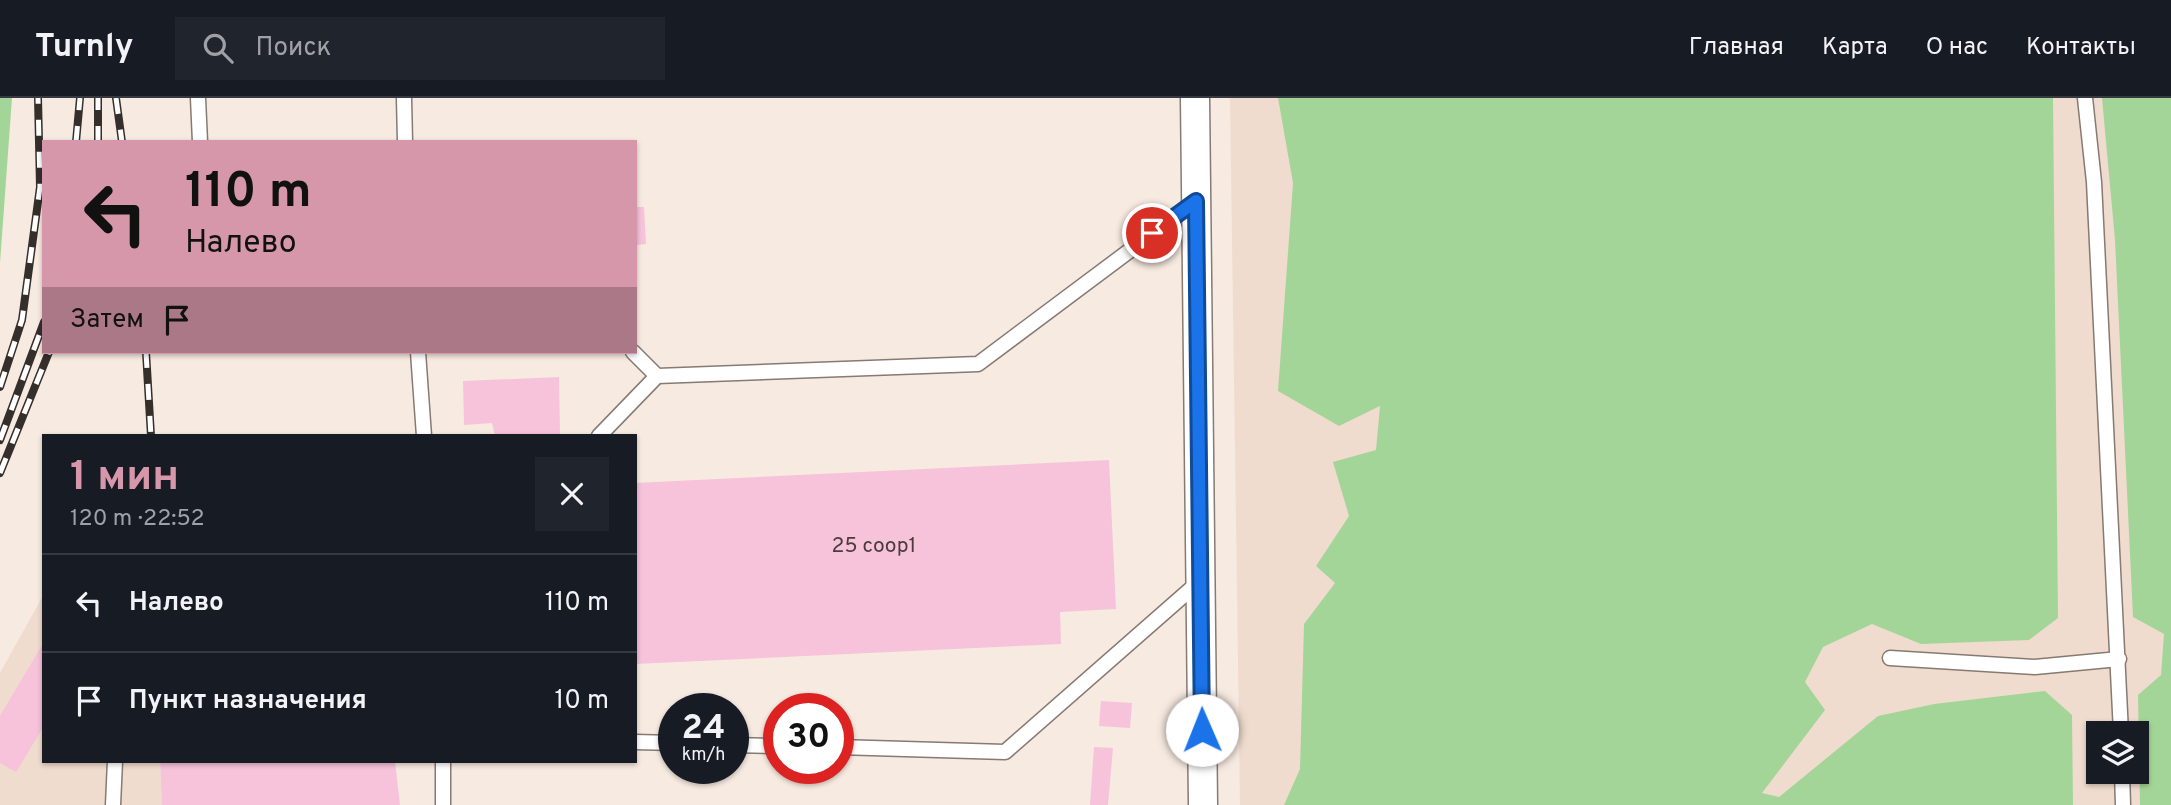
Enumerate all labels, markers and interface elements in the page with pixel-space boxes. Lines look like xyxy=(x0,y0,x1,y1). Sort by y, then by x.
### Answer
search box xyxy=(175,17,665,80)
text: Turnly xyxy=(35,27,133,69)
icon: search xyxy=(199,29,237,67)
text: Поиск xyxy=(255,32,331,65)
text: Главная xyxy=(1689,33,1784,63)
text: Карта xyxy=(1822,33,1888,63)
text: О нас xyxy=(1926,33,1988,63)
text: Контакты xyxy=(2026,33,2136,63)
text: 110 m xyxy=(185,163,312,225)
icon: left xyxy=(70,168,161,259)
pin xyxy=(1122,203,1182,263)
icon: arrive xyxy=(1133,214,1171,252)
text: Налево xyxy=(185,224,297,264)
icon: arrive xyxy=(158,301,196,339)
text: Затем xyxy=(70,304,144,337)
text: 1 мин xyxy=(70,452,179,505)
button: close xyxy=(535,457,609,531)
text: 120 m · 22:52 xyxy=(70,505,205,534)
house number: 25 соор1 xyxy=(832,533,916,560)
icon: left xyxy=(70,584,108,622)
text: Налево xyxy=(129,587,224,620)
text: 110 m xyxy=(545,587,609,620)
icon: arrive xyxy=(70,682,108,720)
text: Пункт назначения xyxy=(129,685,367,718)
text: 10 m xyxy=(554,685,609,718)
speed limit sign: 30 xyxy=(763,693,854,784)
position arrow xyxy=(1165,693,1239,767)
text: 24 xyxy=(682,707,725,751)
map controls xyxy=(2086,721,2149,784)
button: layers xyxy=(2086,721,2149,784)
text: km/h xyxy=(682,744,725,767)

